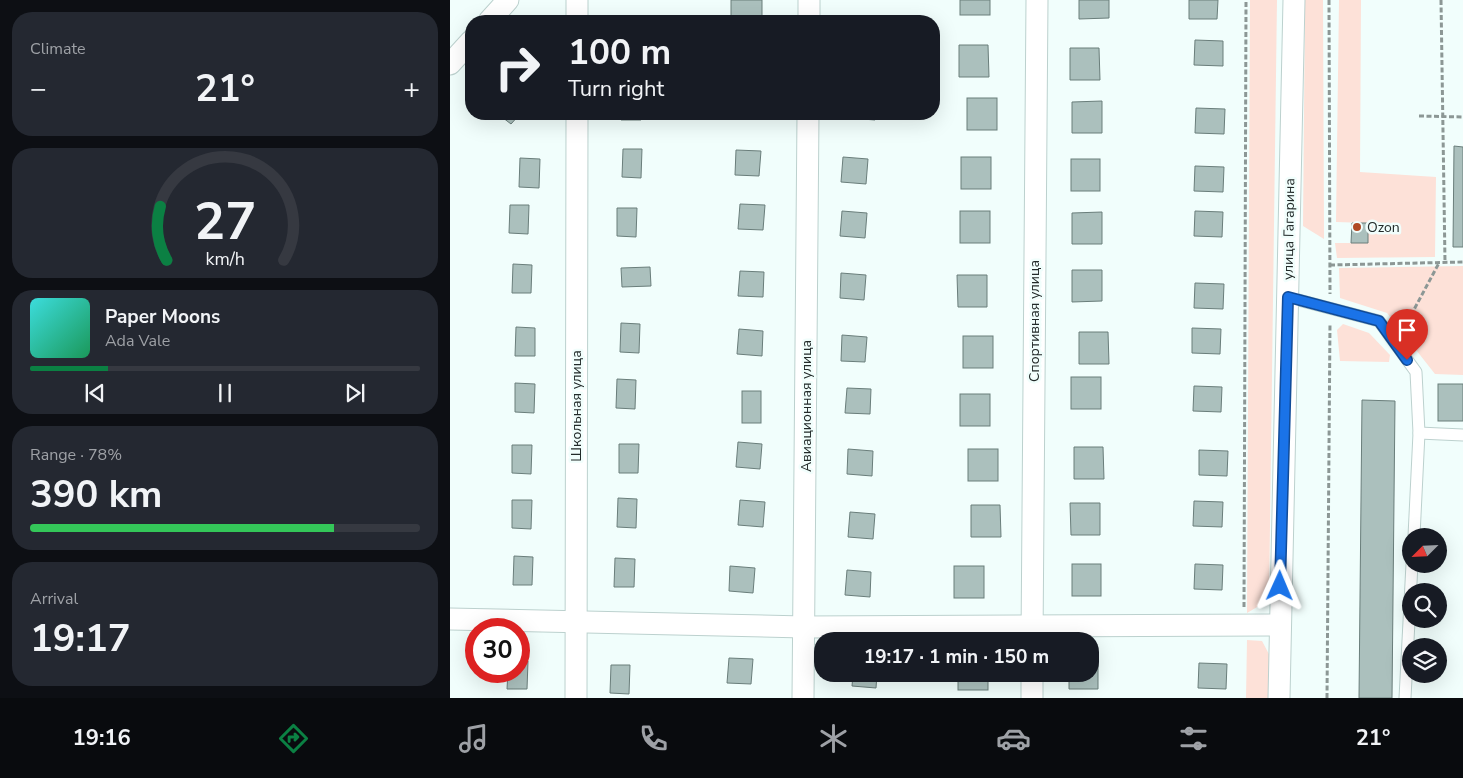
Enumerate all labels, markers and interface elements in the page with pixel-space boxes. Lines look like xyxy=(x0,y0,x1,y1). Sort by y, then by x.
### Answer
text: 100 m xyxy=(568,29,671,76)
icon: right xyxy=(485,35,550,100)
text: Climate xyxy=(30,38,85,60)
text: 21° xyxy=(195,63,255,114)
text: − xyxy=(30,70,47,108)
text: + xyxy=(403,70,420,108)
text: Turn right xyxy=(568,74,664,104)
street label: улица Гагарина xyxy=(1279,178,1299,280)
text: 27 xyxy=(194,186,256,257)
place label: Ozon xyxy=(1367,218,1400,237)
marker: Ozon xyxy=(1351,221,1363,233)
text: km/h xyxy=(205,247,245,271)
street label: Спортивная улица xyxy=(1025,260,1044,382)
text: Paper Moons xyxy=(105,304,220,330)
pin xyxy=(1386,309,1428,360)
icon: arrive xyxy=(1393,316,1421,344)
text: Ada Vale xyxy=(105,330,170,352)
street label: Авиационная улица xyxy=(797,340,816,472)
street label: Школьная улица xyxy=(567,350,586,462)
icon: previous xyxy=(81,379,109,407)
icon: pause xyxy=(211,379,239,407)
icon: next xyxy=(341,379,369,407)
text: Range · 78% xyxy=(30,444,122,466)
text: 390 km xyxy=(30,469,162,520)
north arrow xyxy=(1402,528,1448,572)
map controls xyxy=(1402,528,1447,683)
position arrow xyxy=(1253,559,1305,611)
button: search xyxy=(1402,583,1447,628)
text: Arrival xyxy=(30,588,78,610)
text: 19:17 xyxy=(30,613,131,664)
speed limit sign: 30 xyxy=(465,618,530,683)
button: layers xyxy=(1402,638,1447,683)
text: 19:17 · 1 min · 150 m xyxy=(864,644,1049,670)
icon: directions xyxy=(276,721,311,756)
icon: music xyxy=(456,721,491,756)
icon: phone xyxy=(636,721,671,756)
icon: climate xyxy=(816,721,851,756)
icon: car xyxy=(996,721,1031,756)
icon: filters xyxy=(1176,721,1211,756)
text: 19:16 xyxy=(72,723,131,753)
text: 21° xyxy=(1356,723,1390,753)

